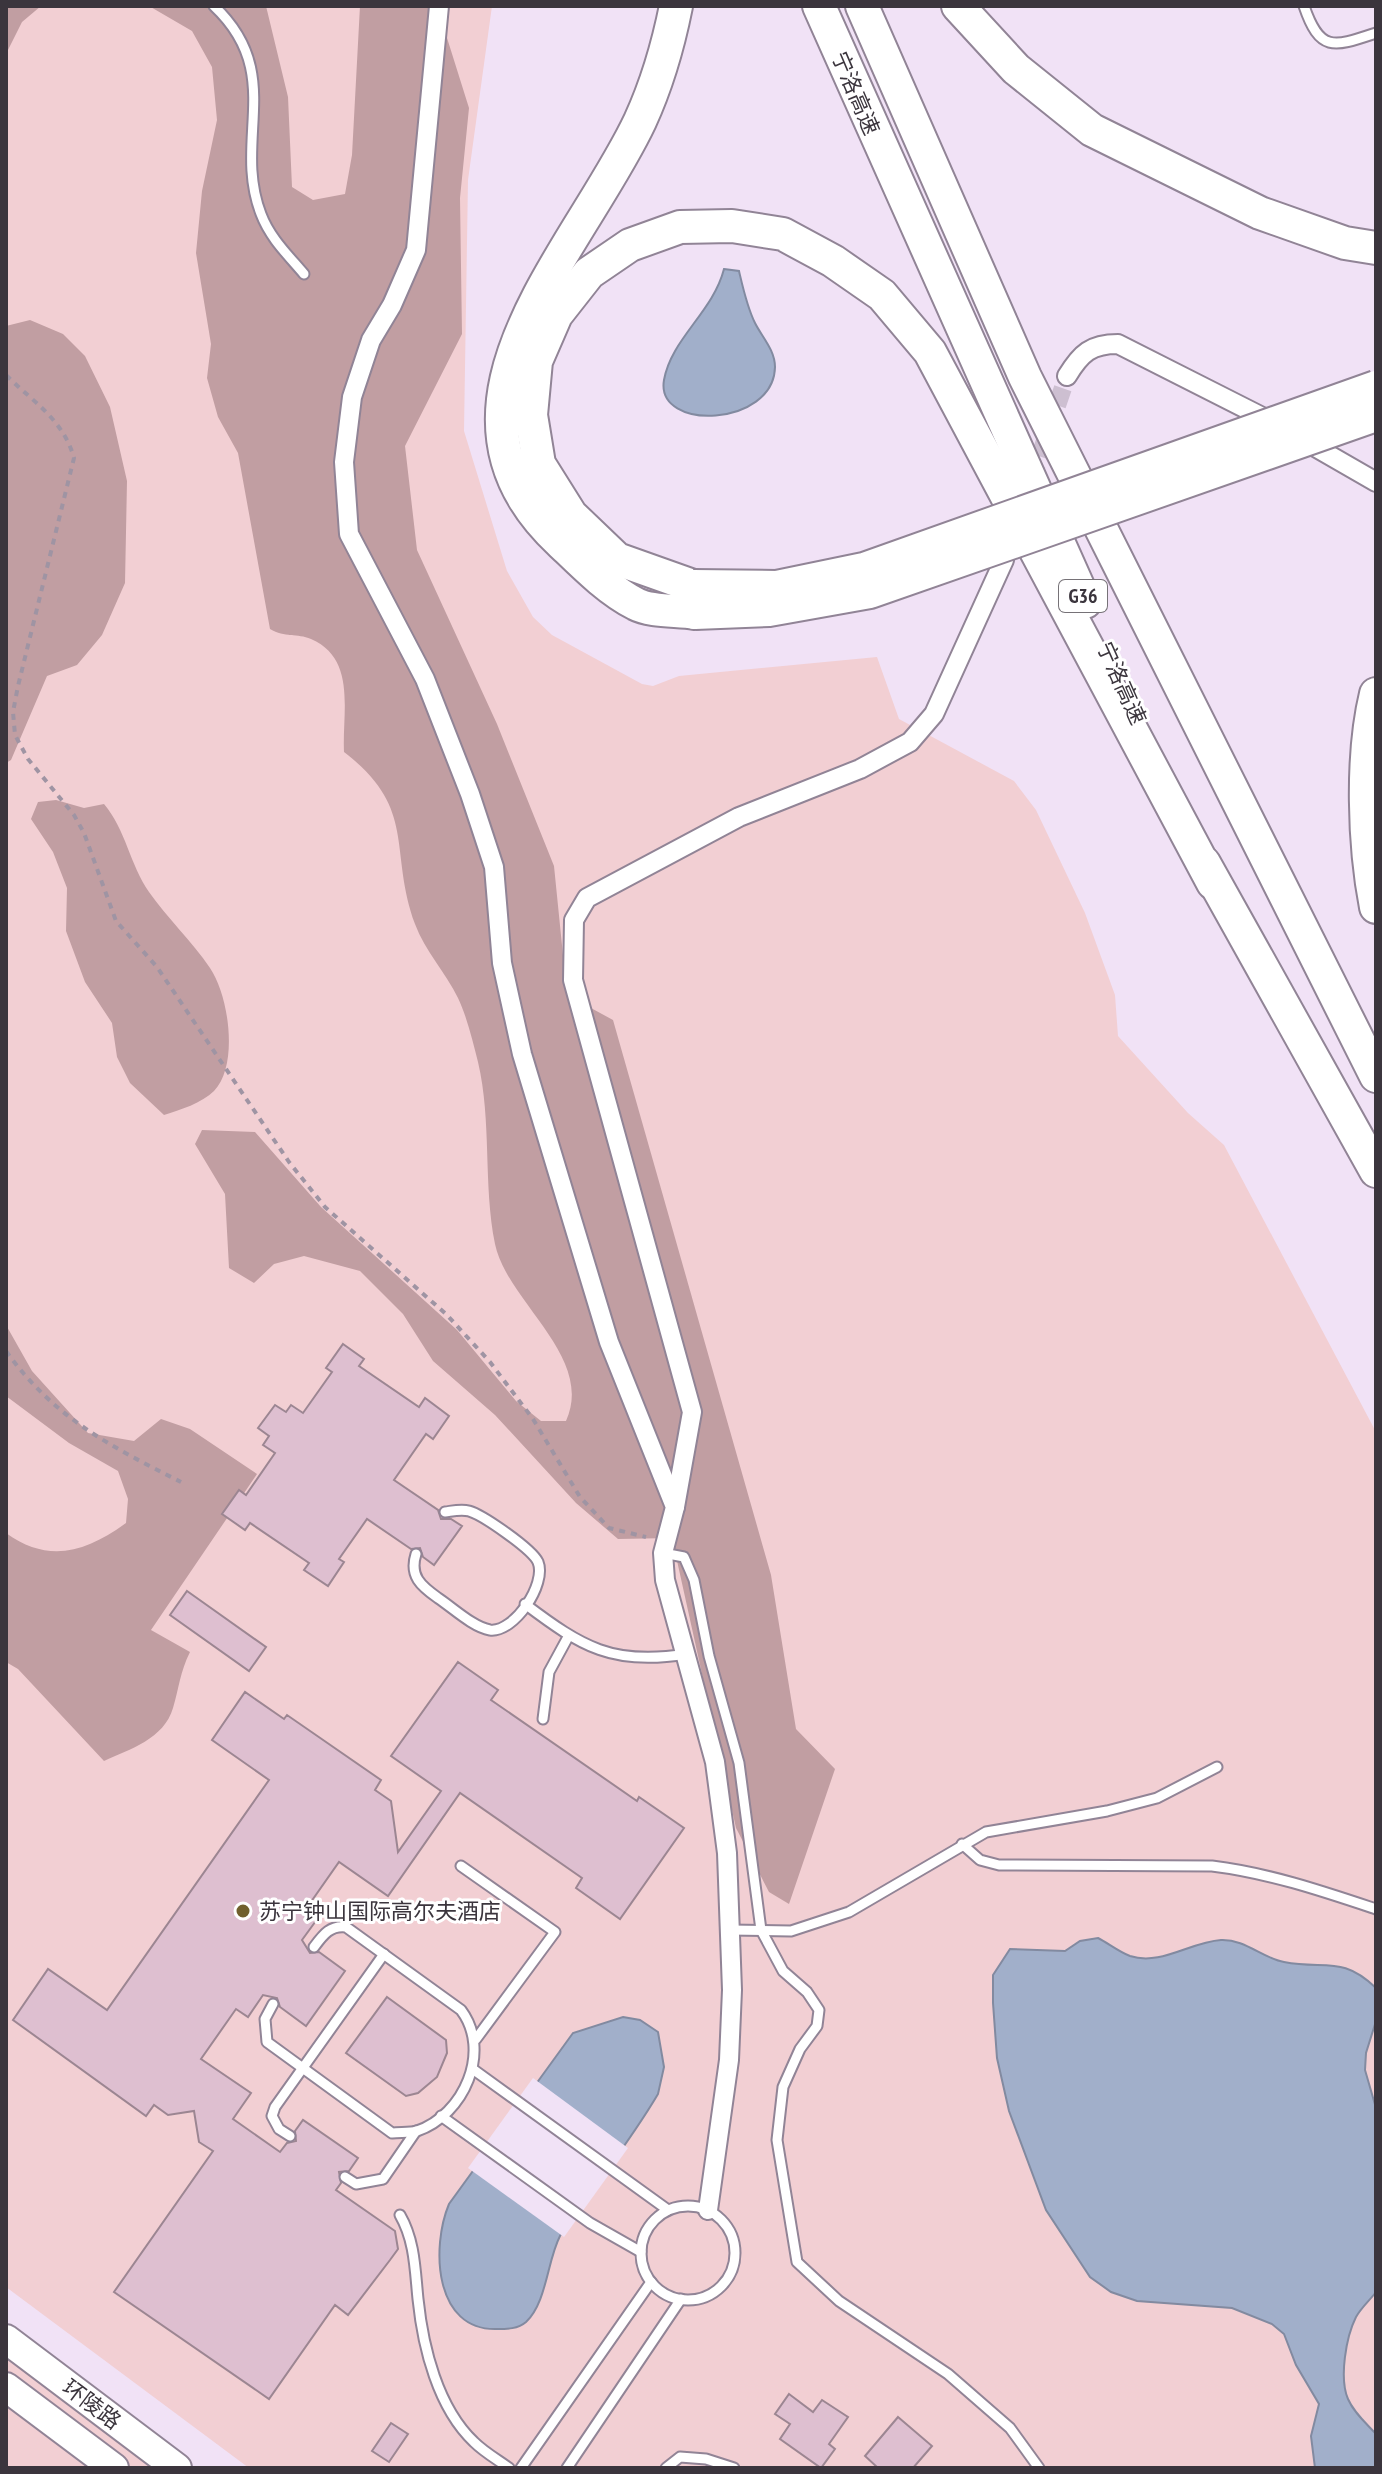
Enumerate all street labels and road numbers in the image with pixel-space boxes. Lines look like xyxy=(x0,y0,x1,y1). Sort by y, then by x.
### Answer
street label: 宁洛高速 xyxy=(826,47,886,139)
road number: G36 xyxy=(1059,580,1107,612)
street label: 宁洛高速 xyxy=(1091,637,1153,729)
street label: 环陵路 xyxy=(57,2373,127,2435)

